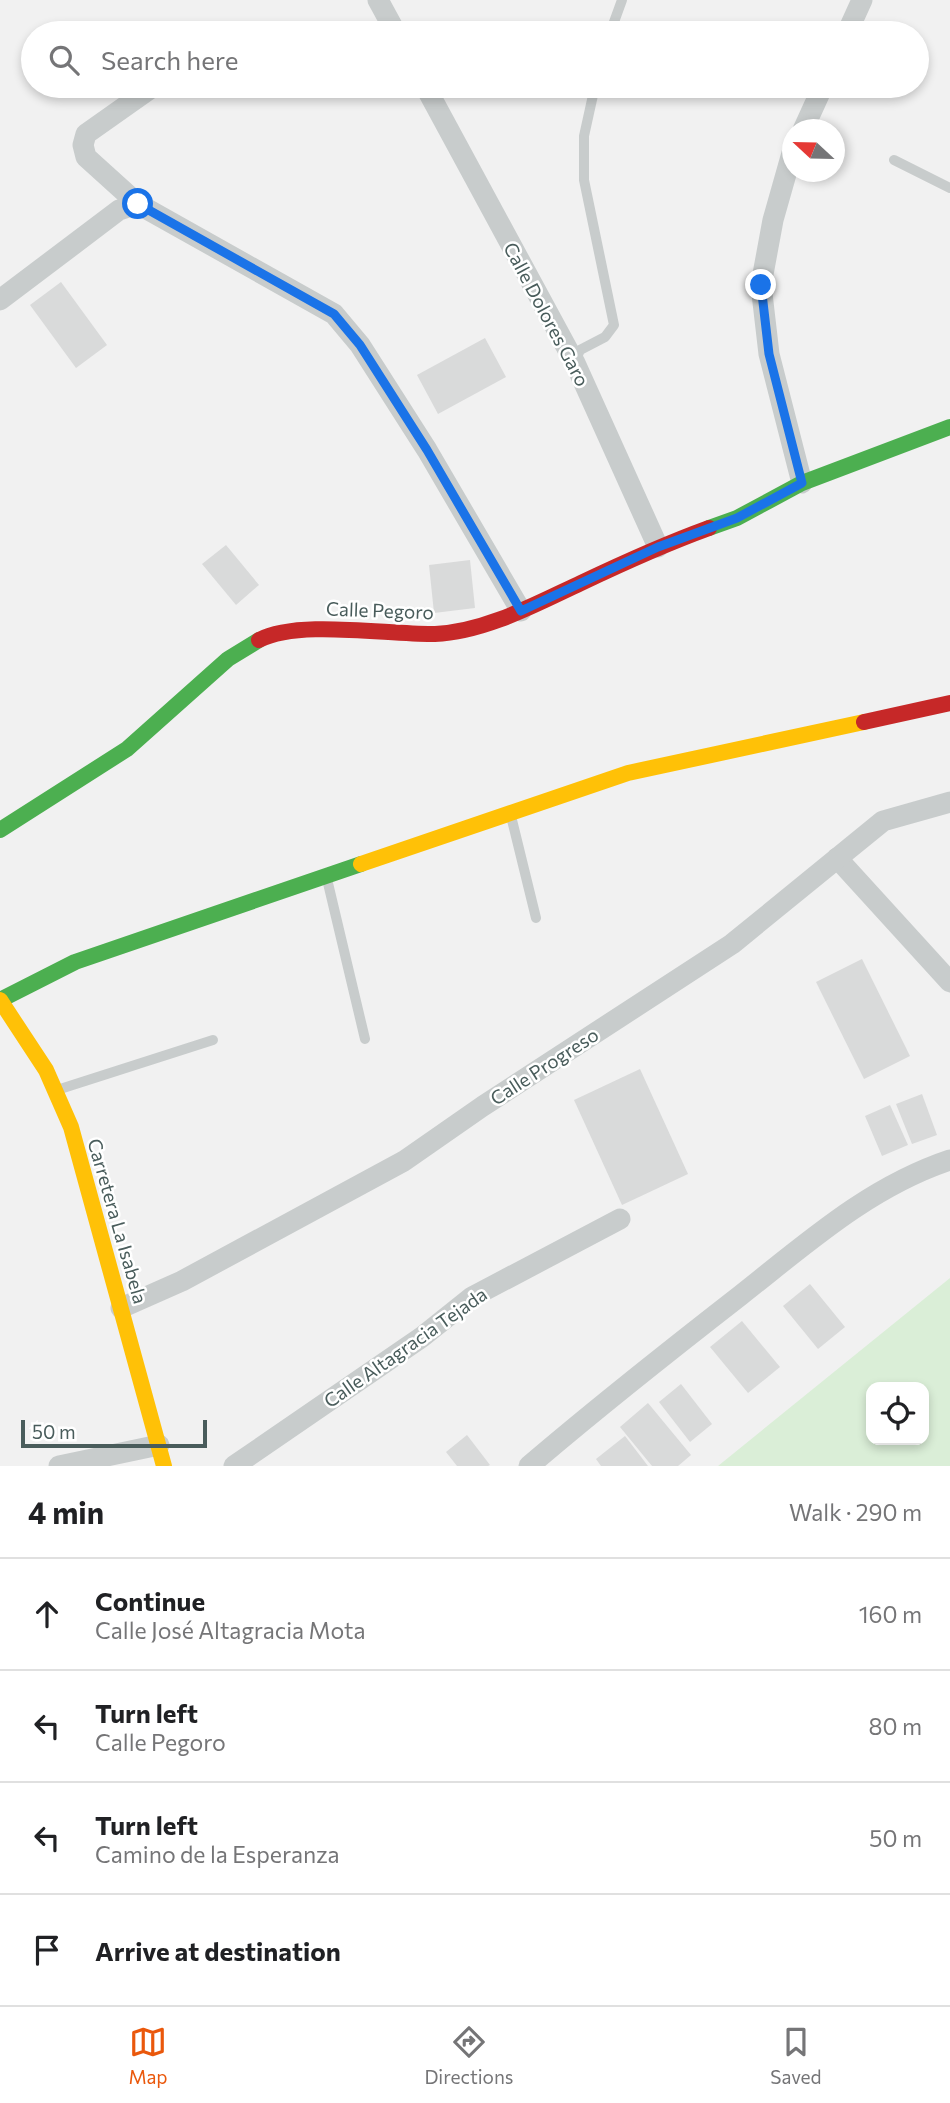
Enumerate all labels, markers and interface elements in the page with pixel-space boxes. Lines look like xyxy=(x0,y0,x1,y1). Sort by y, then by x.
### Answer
search box xyxy=(21,21,929,98)
icon: search xyxy=(45,41,83,79)
text: Search here xyxy=(101,44,239,75)
north arrow xyxy=(782,119,845,182)
route start xyxy=(122,188,153,219)
street label: Calle Dolores Garo xyxy=(499,238,595,390)
route end xyxy=(745,269,776,300)
street label: Calle Pegoro xyxy=(326,597,434,623)
street label: Calle Progreso xyxy=(486,1022,602,1110)
street label: Carretera La Isabela xyxy=(83,1136,153,1306)
street label: Calle Altagracia Tejada xyxy=(319,1282,491,1412)
map controls xyxy=(866,1382,929,1445)
button: locate xyxy=(866,1382,929,1445)
scale bar xyxy=(21,1417,206,1449)
text: 50 m xyxy=(32,1420,76,1443)
text: 4 min xyxy=(28,1493,104,1530)
text: Walk · 290 m xyxy=(789,1498,922,1526)
text: Continue xyxy=(95,1585,205,1616)
icon: ahead xyxy=(28,1595,66,1633)
text: 160 m xyxy=(859,1600,922,1628)
text: Calle José Altagracia Mota xyxy=(95,1616,366,1644)
text: Turn left xyxy=(95,1697,198,1728)
icon: left xyxy=(28,1707,66,1745)
text: 80 m xyxy=(869,1712,922,1740)
text: Calle Pegoro xyxy=(95,1728,226,1756)
text: Turn left xyxy=(95,1809,198,1840)
icon: left xyxy=(28,1819,66,1857)
text: 50 m xyxy=(869,1824,922,1852)
text: Camino de la Esperanza xyxy=(95,1840,340,1868)
icon: arrive xyxy=(28,1931,66,1969)
text: Arrive at destination xyxy=(95,1935,341,1966)
tab: Map xyxy=(128,2023,168,2088)
tab: Directions xyxy=(424,2023,514,2088)
tab: Saved xyxy=(770,2023,822,2088)

